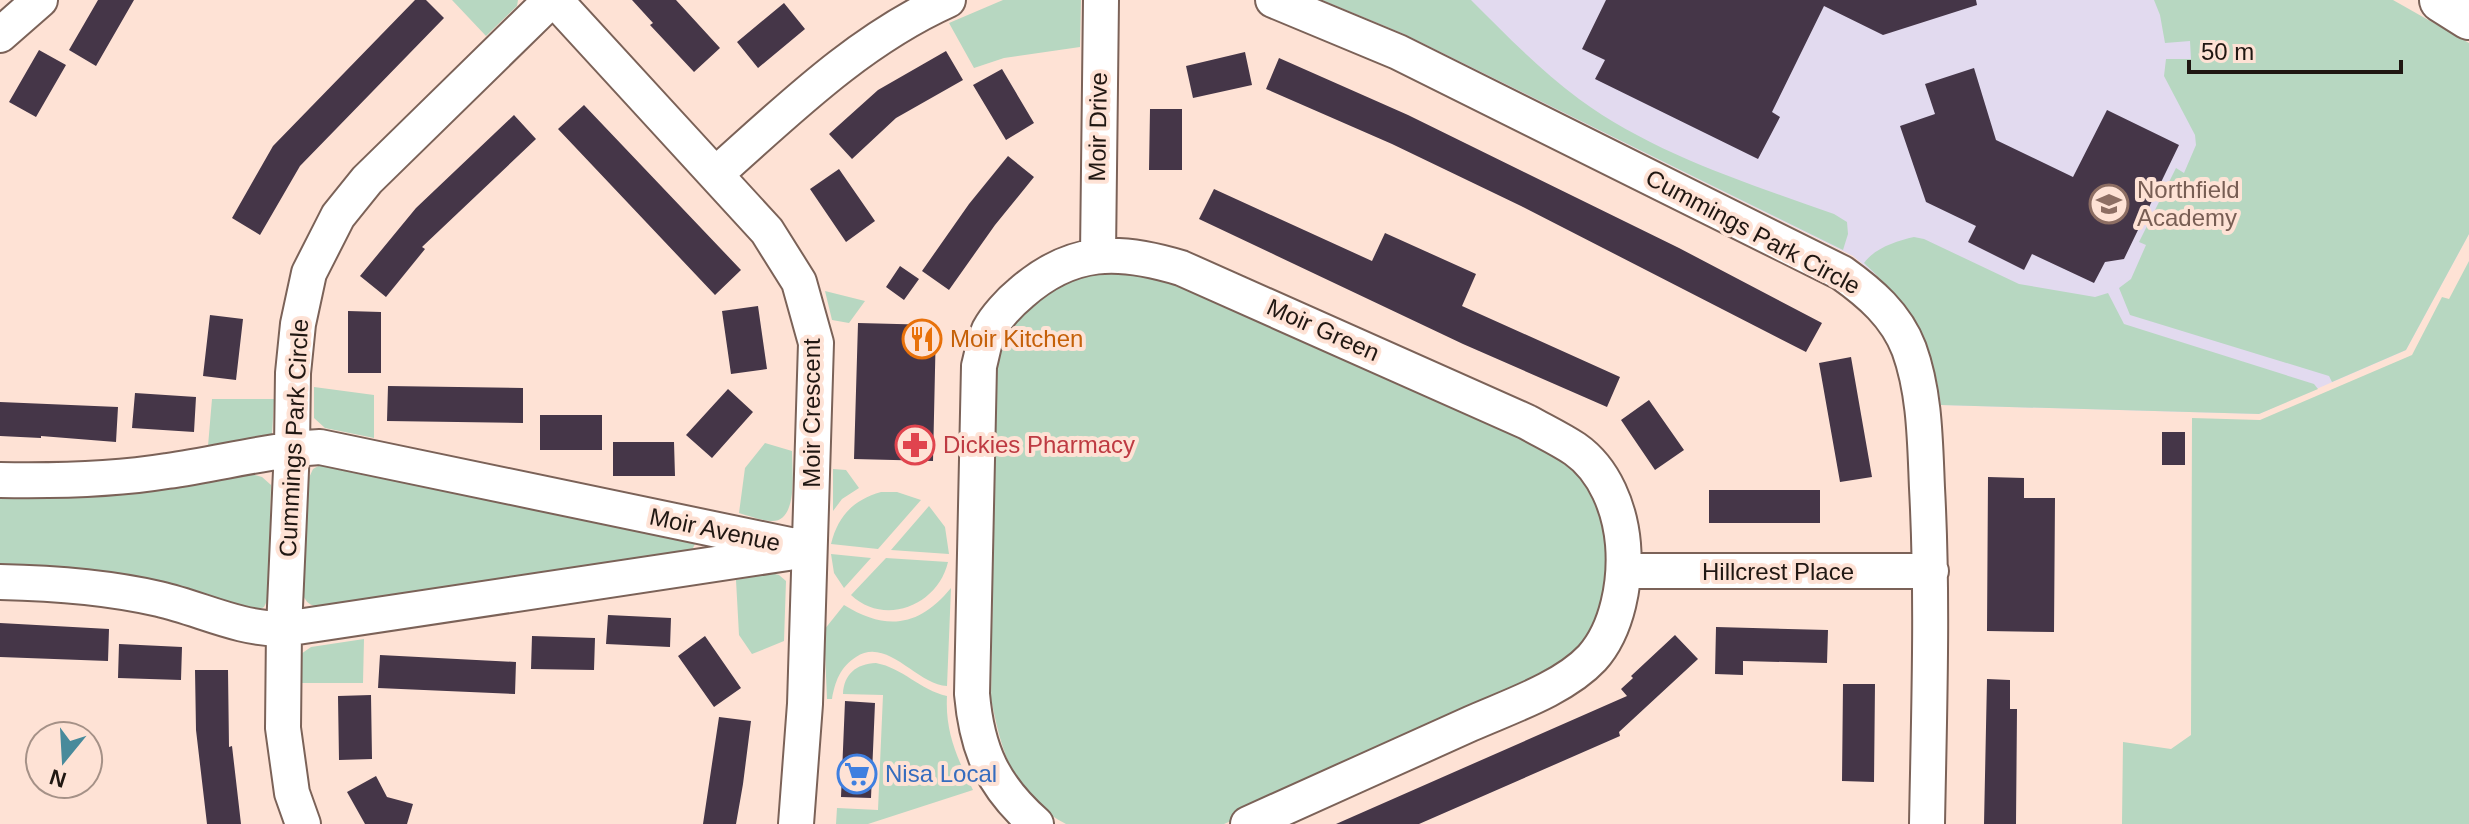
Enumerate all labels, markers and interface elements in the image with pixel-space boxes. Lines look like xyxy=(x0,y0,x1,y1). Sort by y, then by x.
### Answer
scale bar xyxy=(2189,24,2401,74)
text: 50 m xyxy=(2201,38,2254,65)
street label: Moir Drive xyxy=(1083,72,1112,182)
street label: Cummings Park Circle xyxy=(1642,164,1865,300)
place label: Northfield Academy xyxy=(2137,176,2240,231)
school or university icon: Northfield Academy xyxy=(2088,183,2130,225)
street label: Moir Green xyxy=(1263,293,1384,366)
street label: Cummings Park Circle xyxy=(274,318,313,558)
restaurant icon: Moir Kitchen xyxy=(901,318,943,360)
place label: Moir Kitchen xyxy=(950,325,1083,352)
street label: Moir Crescent xyxy=(798,338,825,488)
pharmacy icon: Dickies Pharmacy xyxy=(894,424,936,466)
place label: Dickies Pharmacy xyxy=(943,431,1135,458)
street label: Moir Avenue xyxy=(647,502,783,557)
street label: Hillcrest Place xyxy=(1702,558,1854,585)
north arrow xyxy=(24,720,104,800)
supermarket icon: Nisa Local xyxy=(836,753,878,795)
place label: Nisa Local xyxy=(885,760,997,787)
text: N xyxy=(47,764,69,793)

